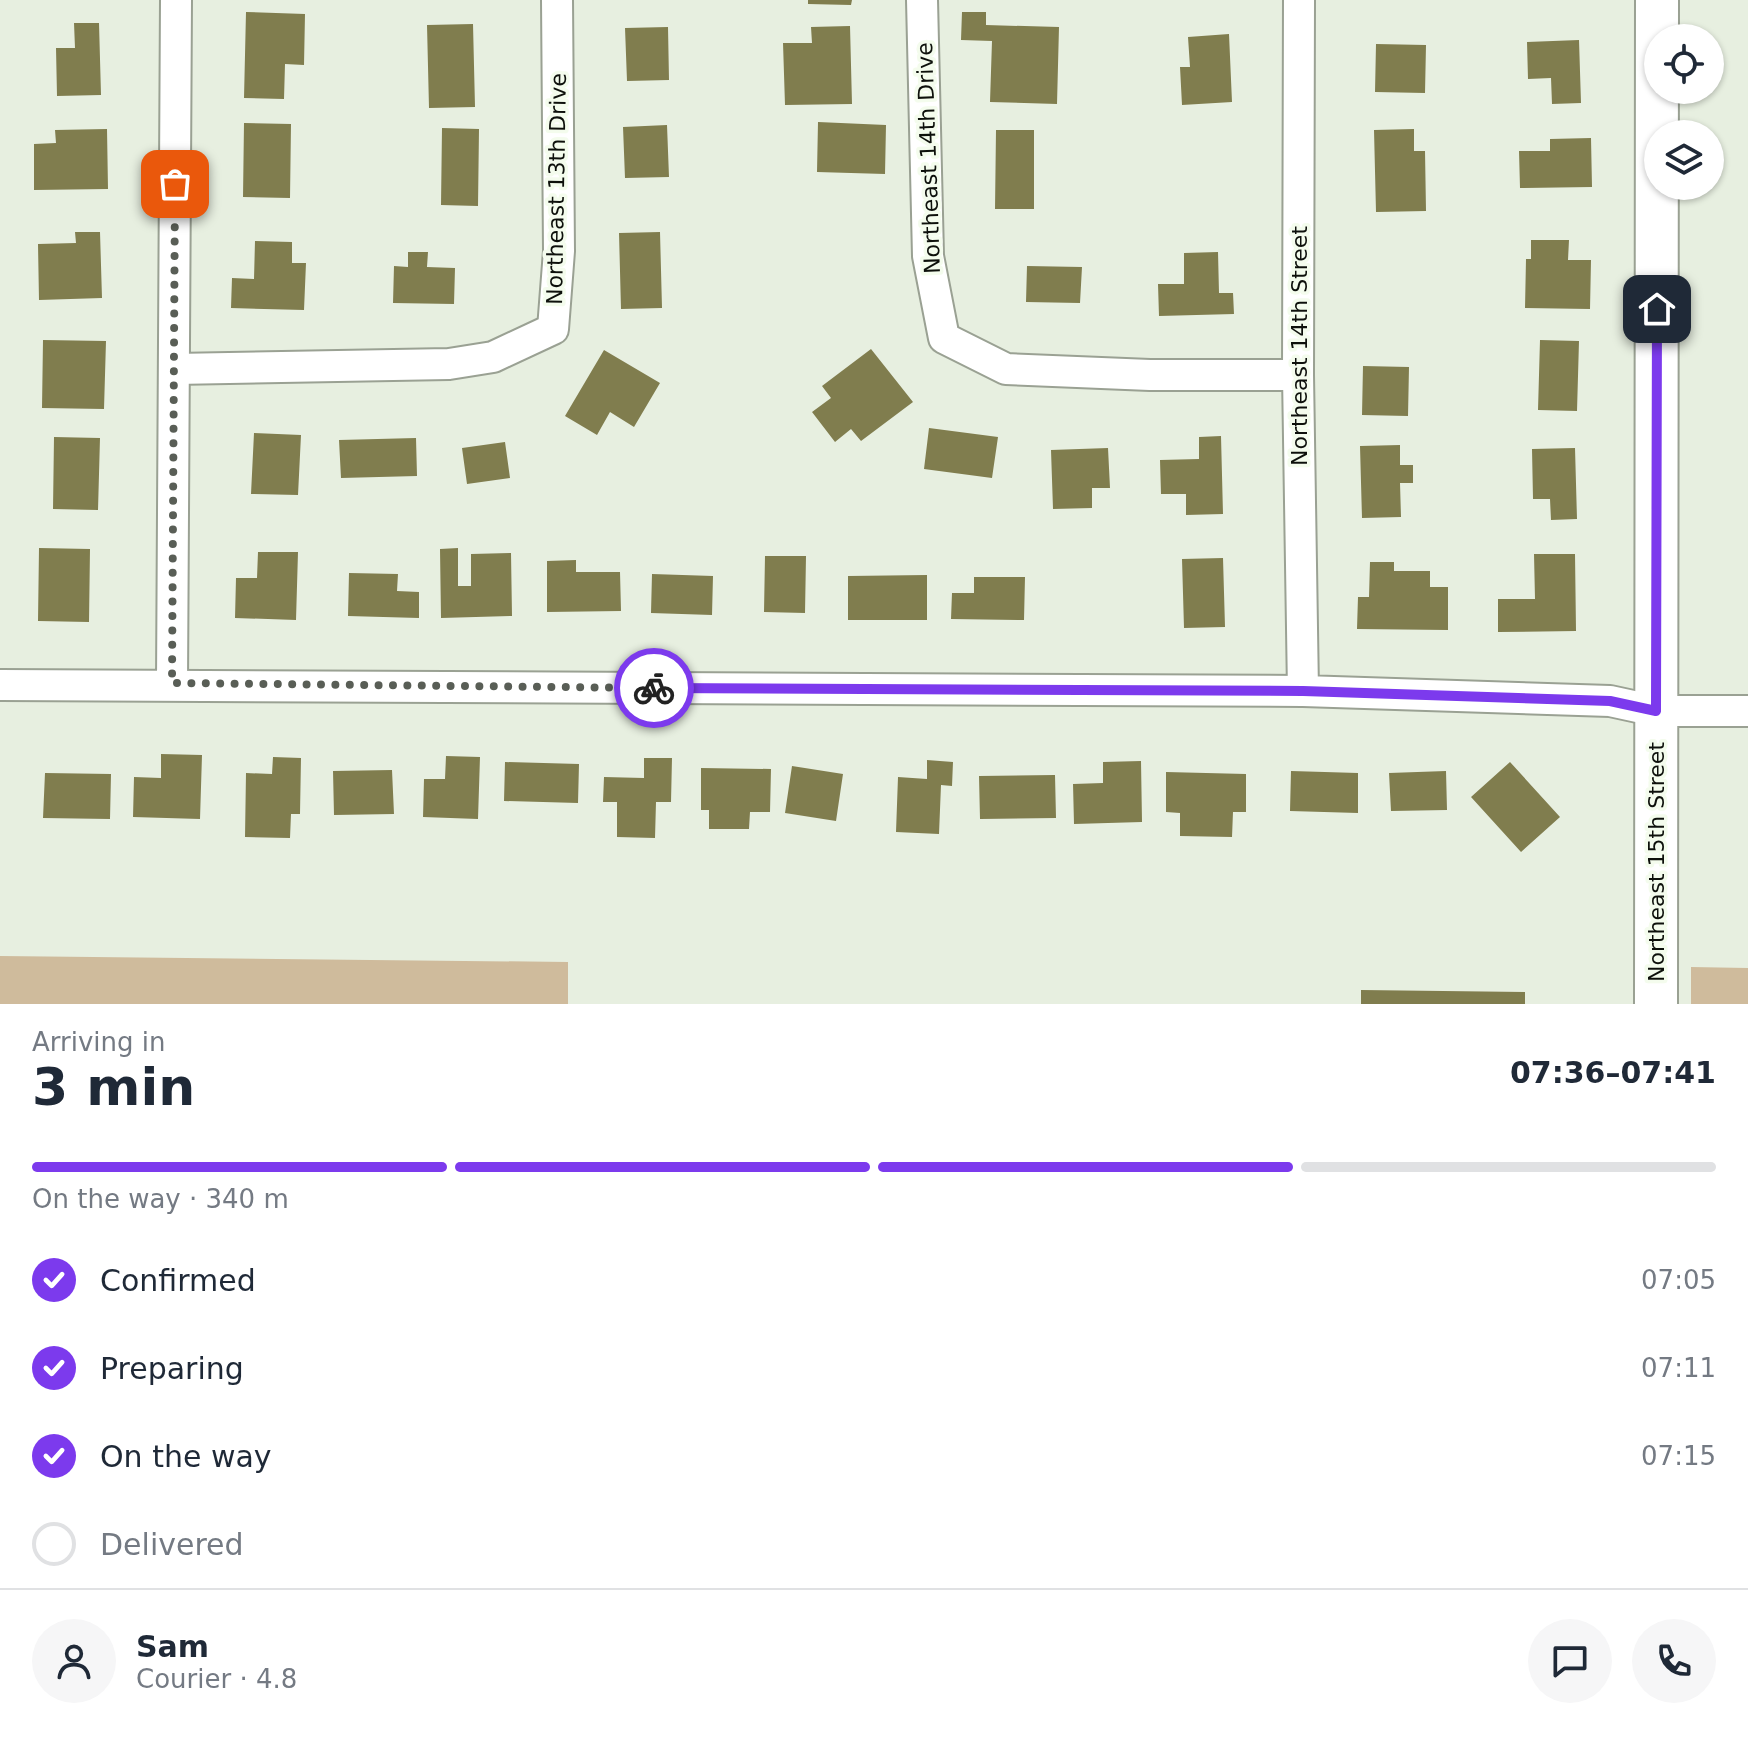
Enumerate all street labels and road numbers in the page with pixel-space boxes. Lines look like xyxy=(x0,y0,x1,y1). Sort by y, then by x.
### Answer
street label: Northeast 14th Drive xyxy=(912,42,945,274)
street label: Northeast 13th Drive xyxy=(542,73,571,305)
street label: Northeast 14th Street xyxy=(1287,226,1312,466)
street label: Northeast 15th Street xyxy=(1644,742,1669,982)

